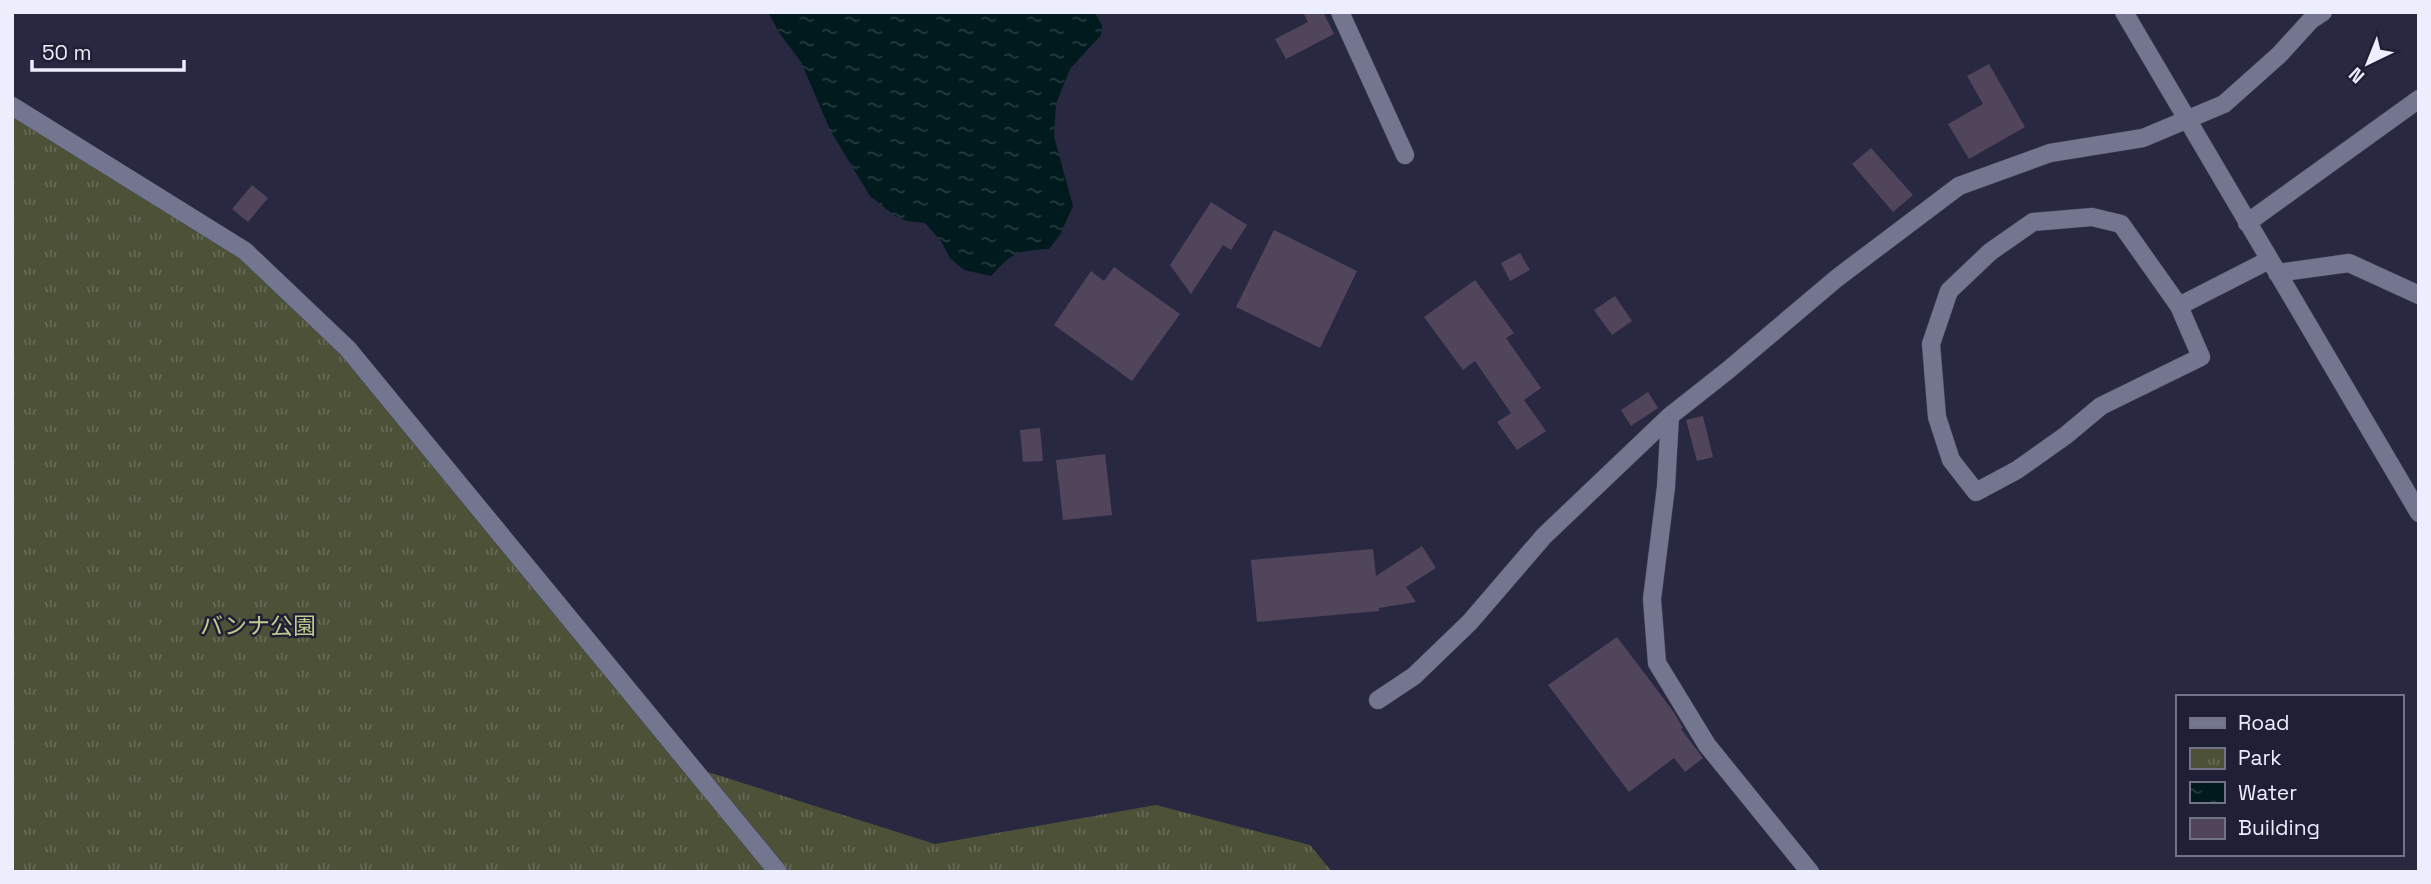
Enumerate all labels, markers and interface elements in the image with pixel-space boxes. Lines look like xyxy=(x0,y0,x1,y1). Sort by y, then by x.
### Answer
scale bar xyxy=(32,28,184,72)
north arrow xyxy=(2333,28,2403,98)
text: 50 m xyxy=(42,39,92,66)
text: N xyxy=(2344,62,2370,89)
park label: バンナ公園 xyxy=(200,611,316,641)
legend xyxy=(2176,695,2403,856)
text: Road xyxy=(2238,709,2290,736)
text: Park xyxy=(2238,744,2282,771)
text: Water xyxy=(2238,779,2297,806)
text: Building xyxy=(2238,814,2320,841)

